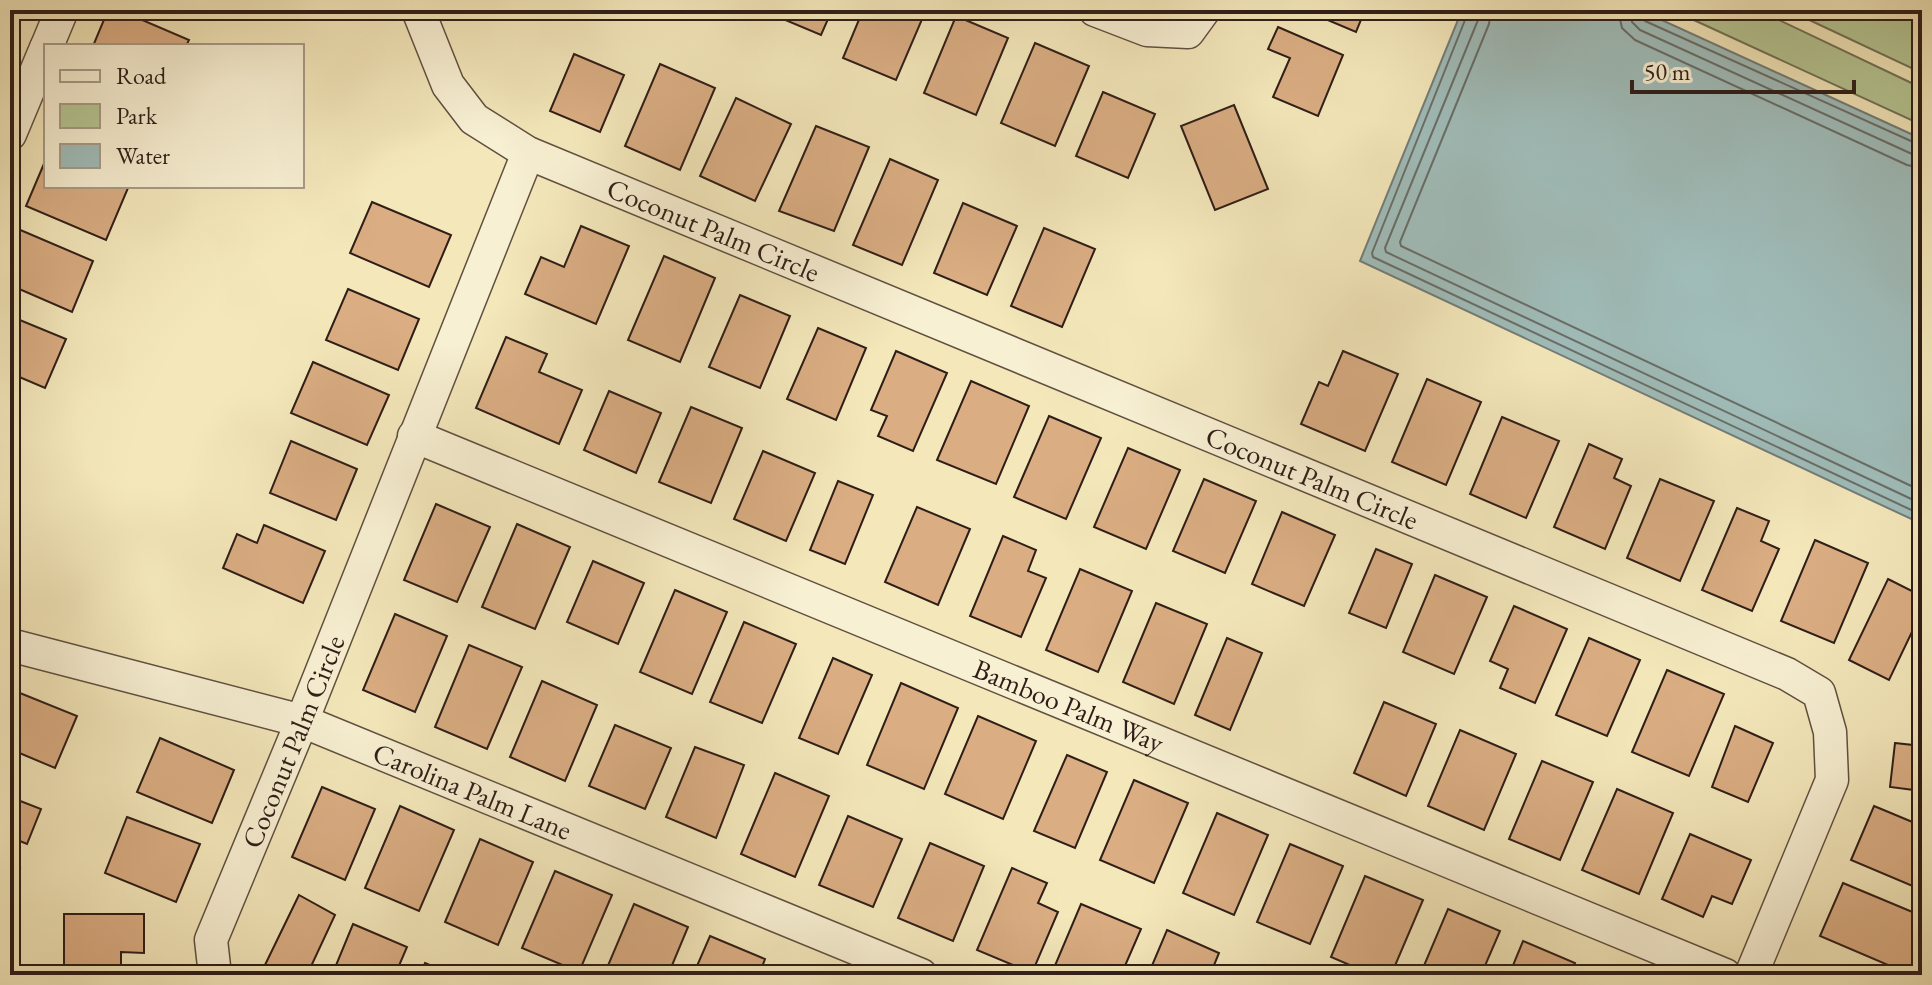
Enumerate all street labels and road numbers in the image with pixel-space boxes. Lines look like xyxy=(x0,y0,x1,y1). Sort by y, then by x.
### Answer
street label: Coconut Palm Circle xyxy=(602,170,825,290)
street label: Coconut Palm Circle xyxy=(1200,417,1424,538)
street label: Coconut Palm Circle xyxy=(233,630,352,853)
street label: Bamboo Palm Way xyxy=(968,650,1170,761)
street label: Carolina Palm Lane xyxy=(368,734,577,848)

